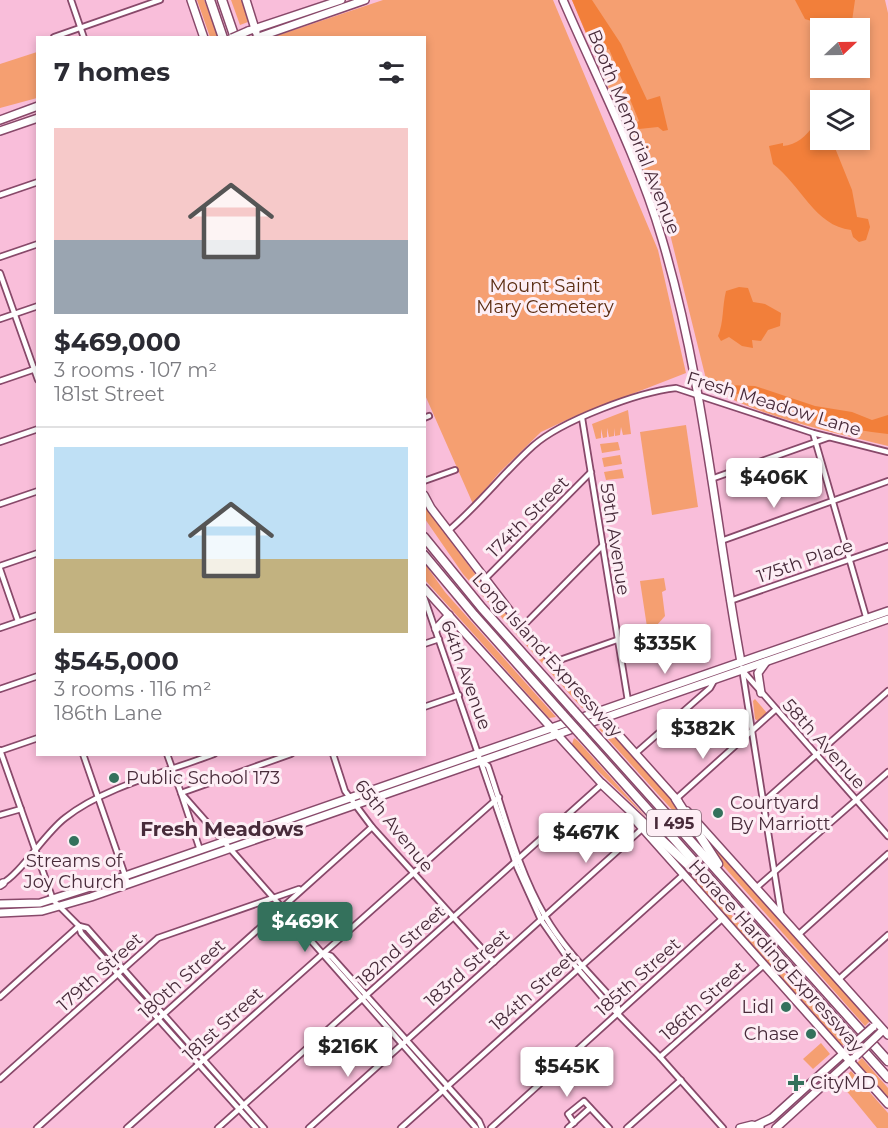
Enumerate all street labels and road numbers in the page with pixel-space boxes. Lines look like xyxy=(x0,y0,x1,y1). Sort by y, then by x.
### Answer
street label: Booth Memorial Avenue xyxy=(583,26,685,238)
street label: Fresh Meadow Lane xyxy=(684,367,864,441)
street label: 174th Street xyxy=(483,472,573,562)
street label: 59th Avenue xyxy=(595,481,635,597)
street label: 175th Place xyxy=(754,534,856,588)
street label: Long Island Expressway xyxy=(467,568,627,742)
street label: 64th Avenue xyxy=(436,617,496,733)
street label: 58th Avenue xyxy=(778,694,870,794)
street label: 65th Avenue xyxy=(350,775,438,877)
road number: I 495 xyxy=(647,810,701,836)
street label: Horace Harding Expressway xyxy=(684,855,868,1057)
street label: 182nd Street xyxy=(352,900,450,992)
street label: 183rd Street xyxy=(420,924,514,1012)
street label: 179th Street xyxy=(53,928,147,1016)
street label: 185th Street xyxy=(591,933,685,1021)
street label: 180th Street xyxy=(134,934,230,1024)
street label: 184th Street xyxy=(485,947,581,1035)
street label: 186th Street xyxy=(656,957,750,1045)
street label: 181st Street xyxy=(179,982,267,1066)

